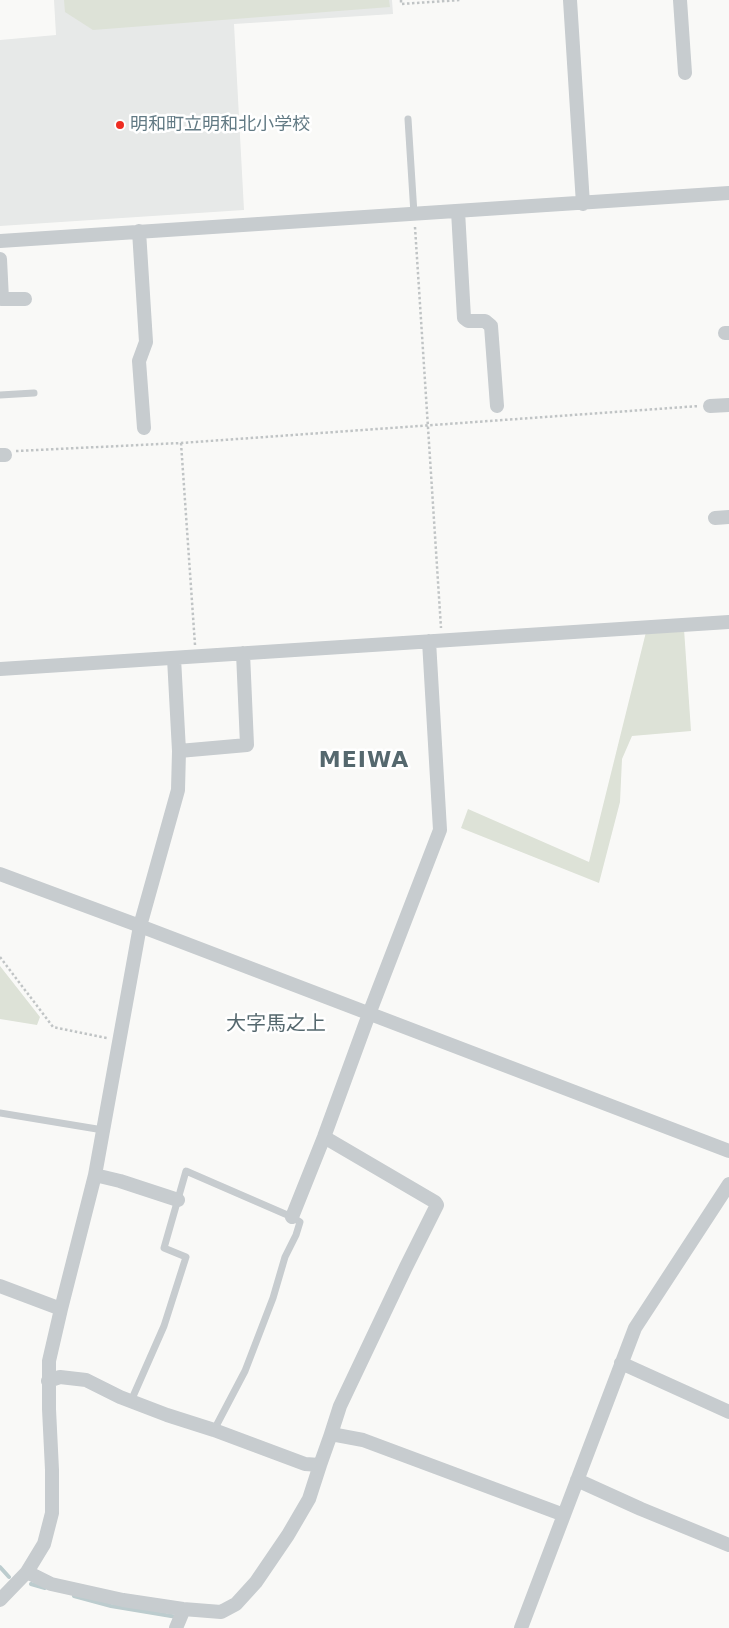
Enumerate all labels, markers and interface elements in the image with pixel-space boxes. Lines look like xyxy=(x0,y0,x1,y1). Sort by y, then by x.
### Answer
place label: 明和町立明和北小学校 xyxy=(130,114,310,136)
marker: 明和町立明和北小学校 xyxy=(114,119,126,131)
district label: MEIWA xyxy=(318,748,410,774)
district label: 大字馬之上 xyxy=(226,1013,326,1037)

